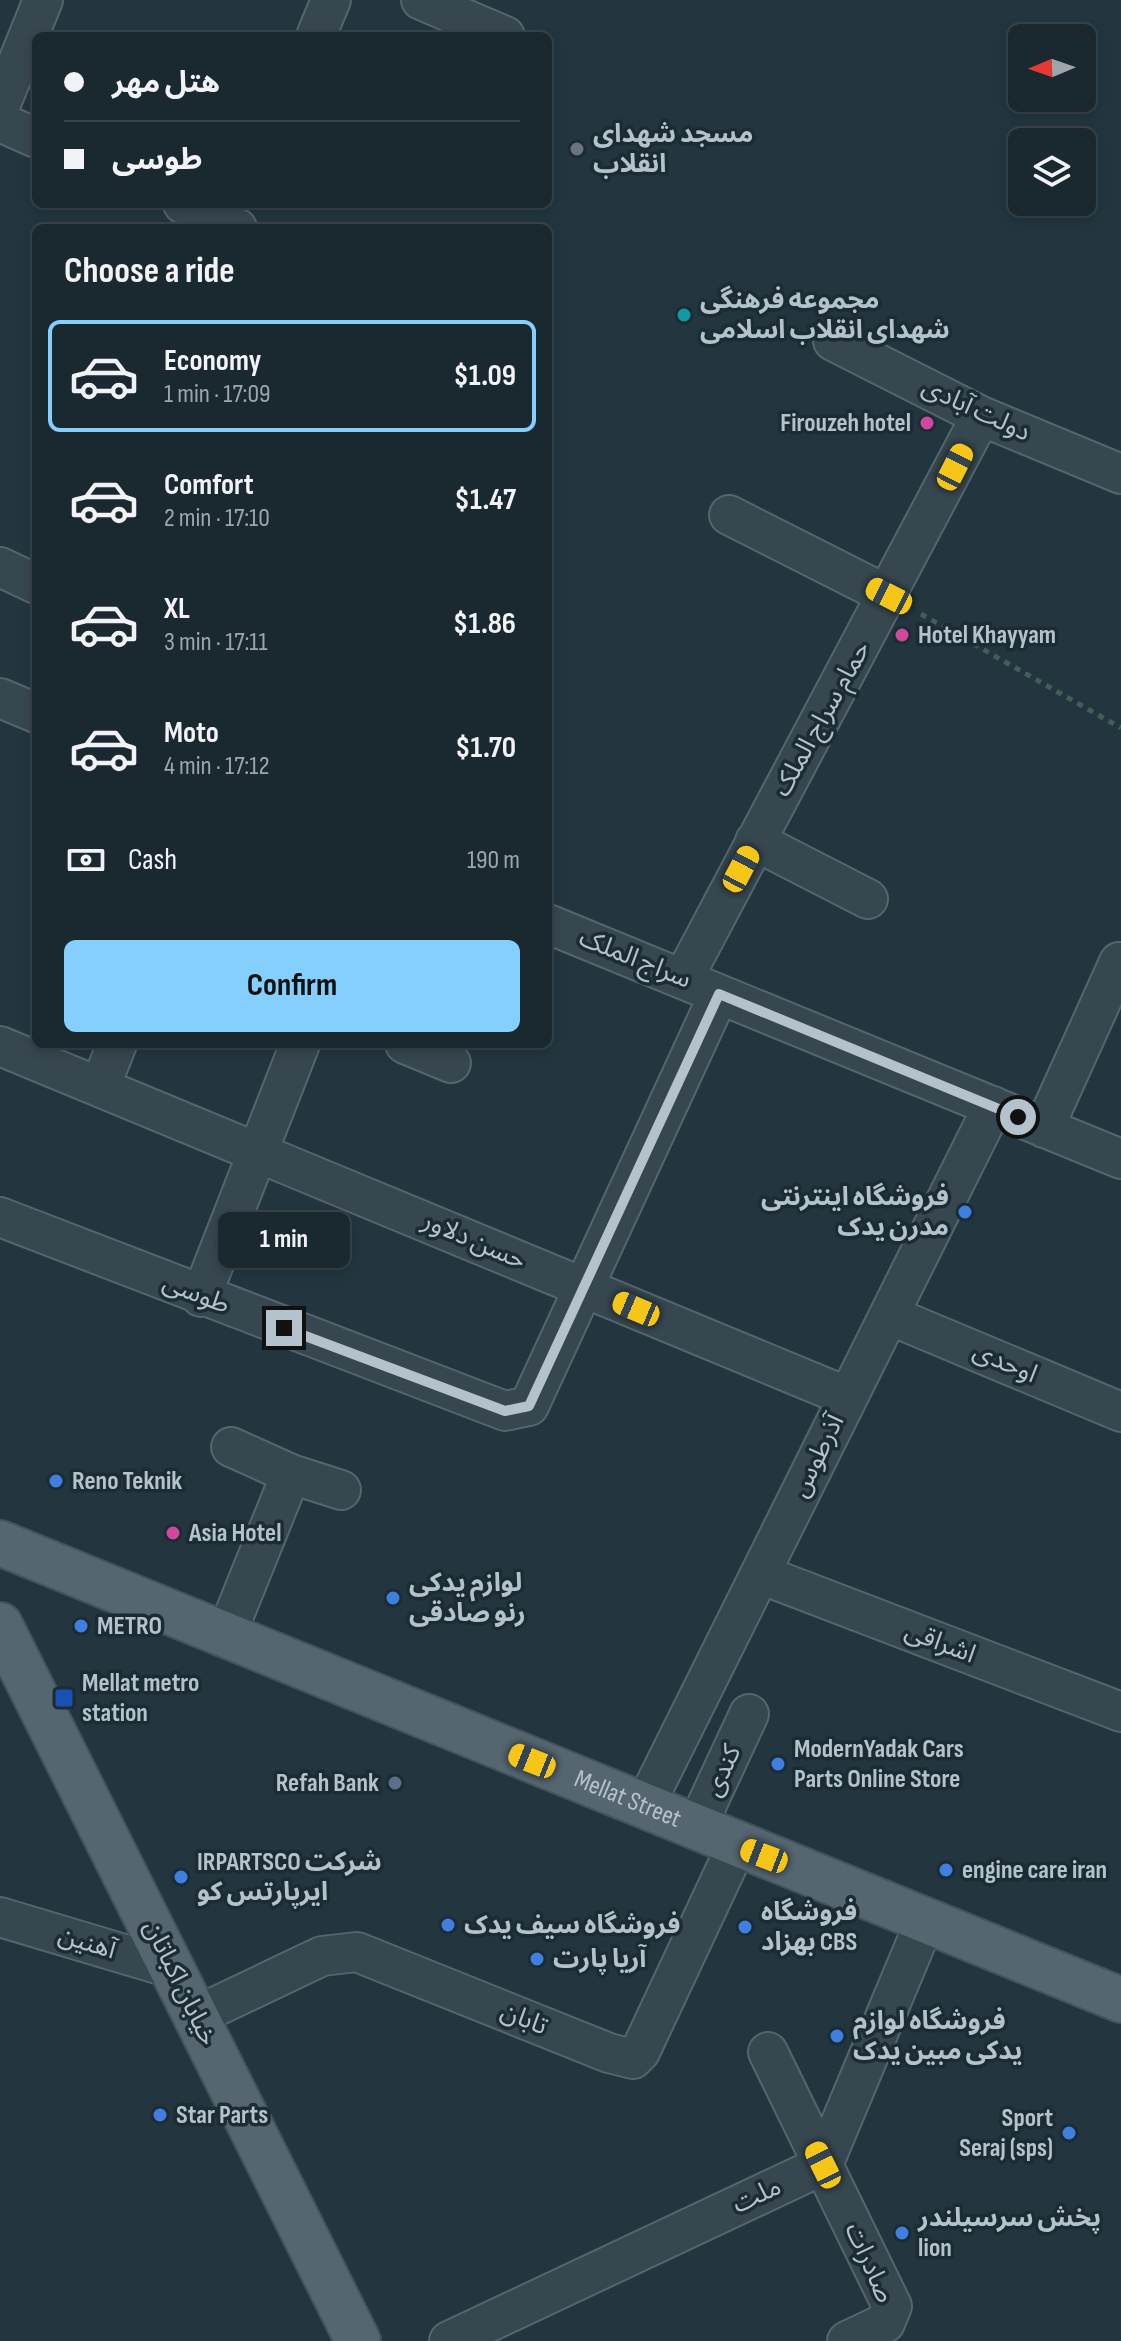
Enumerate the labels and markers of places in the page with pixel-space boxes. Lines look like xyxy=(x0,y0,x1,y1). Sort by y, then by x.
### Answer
place label: مسجد شهدای انقلاب xyxy=(593,119,753,180)
marker: مسجد شهدای انقلاب xyxy=(568,140,586,158)
place label: مجموعه فرهنگی شهدای انقلاب اسلامی xyxy=(700,285,950,346)
marker: مجموعه فرهنگی شهدای انقلاب اسلامی xyxy=(675,306,693,324)
place label: Firouzeh hotel xyxy=(780,408,911,439)
marker: Firouzeh hotel xyxy=(918,414,936,432)
place label: Hotel Khayyam xyxy=(918,620,1056,651)
marker: Hotel Khayyam xyxy=(893,626,911,644)
place label: فروشگاه اینترنتی مدرن یدک xyxy=(761,1182,949,1243)
marker: فروشگاه اینترنتی مدرن یدک xyxy=(956,1203,974,1221)
place label: Reno Teknik xyxy=(72,1466,182,1497)
marker: Reno Teknik xyxy=(47,1472,65,1490)
place label: Asia Hotel xyxy=(188,1518,281,1549)
marker: Asia Hotel xyxy=(164,1524,182,1542)
place label: لوازم یدکی رنو صادقی xyxy=(409,1568,526,1629)
marker: لوازم یدکی رنو صادقی xyxy=(384,1589,402,1607)
place label: METRO xyxy=(97,1611,162,1642)
marker: METRO xyxy=(72,1617,90,1635)
place label: Mellat metro station xyxy=(82,1668,199,1729)
marker: Mellat metro station xyxy=(53,1687,75,1709)
place label: ModernYadak Cars Parts Online Store xyxy=(794,1734,964,1795)
marker: ModernYadak Cars Parts Online Store xyxy=(769,1755,787,1773)
place label: Refah Bank xyxy=(276,1768,379,1799)
marker: Refah Bank xyxy=(386,1774,404,1792)
place label: IRPARTSCO شرکت ایرپارتس کو xyxy=(197,1847,382,1908)
place label: engine care iran xyxy=(962,1855,1107,1886)
marker: engine care iran xyxy=(937,1861,955,1879)
marker: IRPARTSCO شرکت ایرپارتس کو xyxy=(172,1868,190,1886)
place label: فروشگاه بهزاد CBS xyxy=(761,1897,857,1958)
place label: فروشگاه سیف یدک xyxy=(464,1910,680,1941)
marker: فروشگاه سیف یدک xyxy=(439,1916,457,1934)
marker: فروشگاه بهزاد CBS xyxy=(736,1918,754,1936)
place label: آریا پارت xyxy=(553,1943,647,1975)
marker: آریا پارت xyxy=(528,1950,546,1968)
place label: فروشگاه لوازم یدکی مبین یدک xyxy=(853,2006,1022,2067)
marker: فروشگاه لوازم یدکی مبین یدک xyxy=(828,2027,846,2045)
place label: Star Parts xyxy=(176,2100,268,2131)
place label: Sport Seraj (sps) xyxy=(959,2103,1053,2164)
marker: Star Parts xyxy=(151,2106,169,2124)
marker: Sport Seraj (sps) xyxy=(1060,2124,1078,2142)
place label: پخش سرسیلندر lion xyxy=(917,2203,1101,2264)
marker: پخش سرسیلندر lion xyxy=(893,2224,911,2242)

